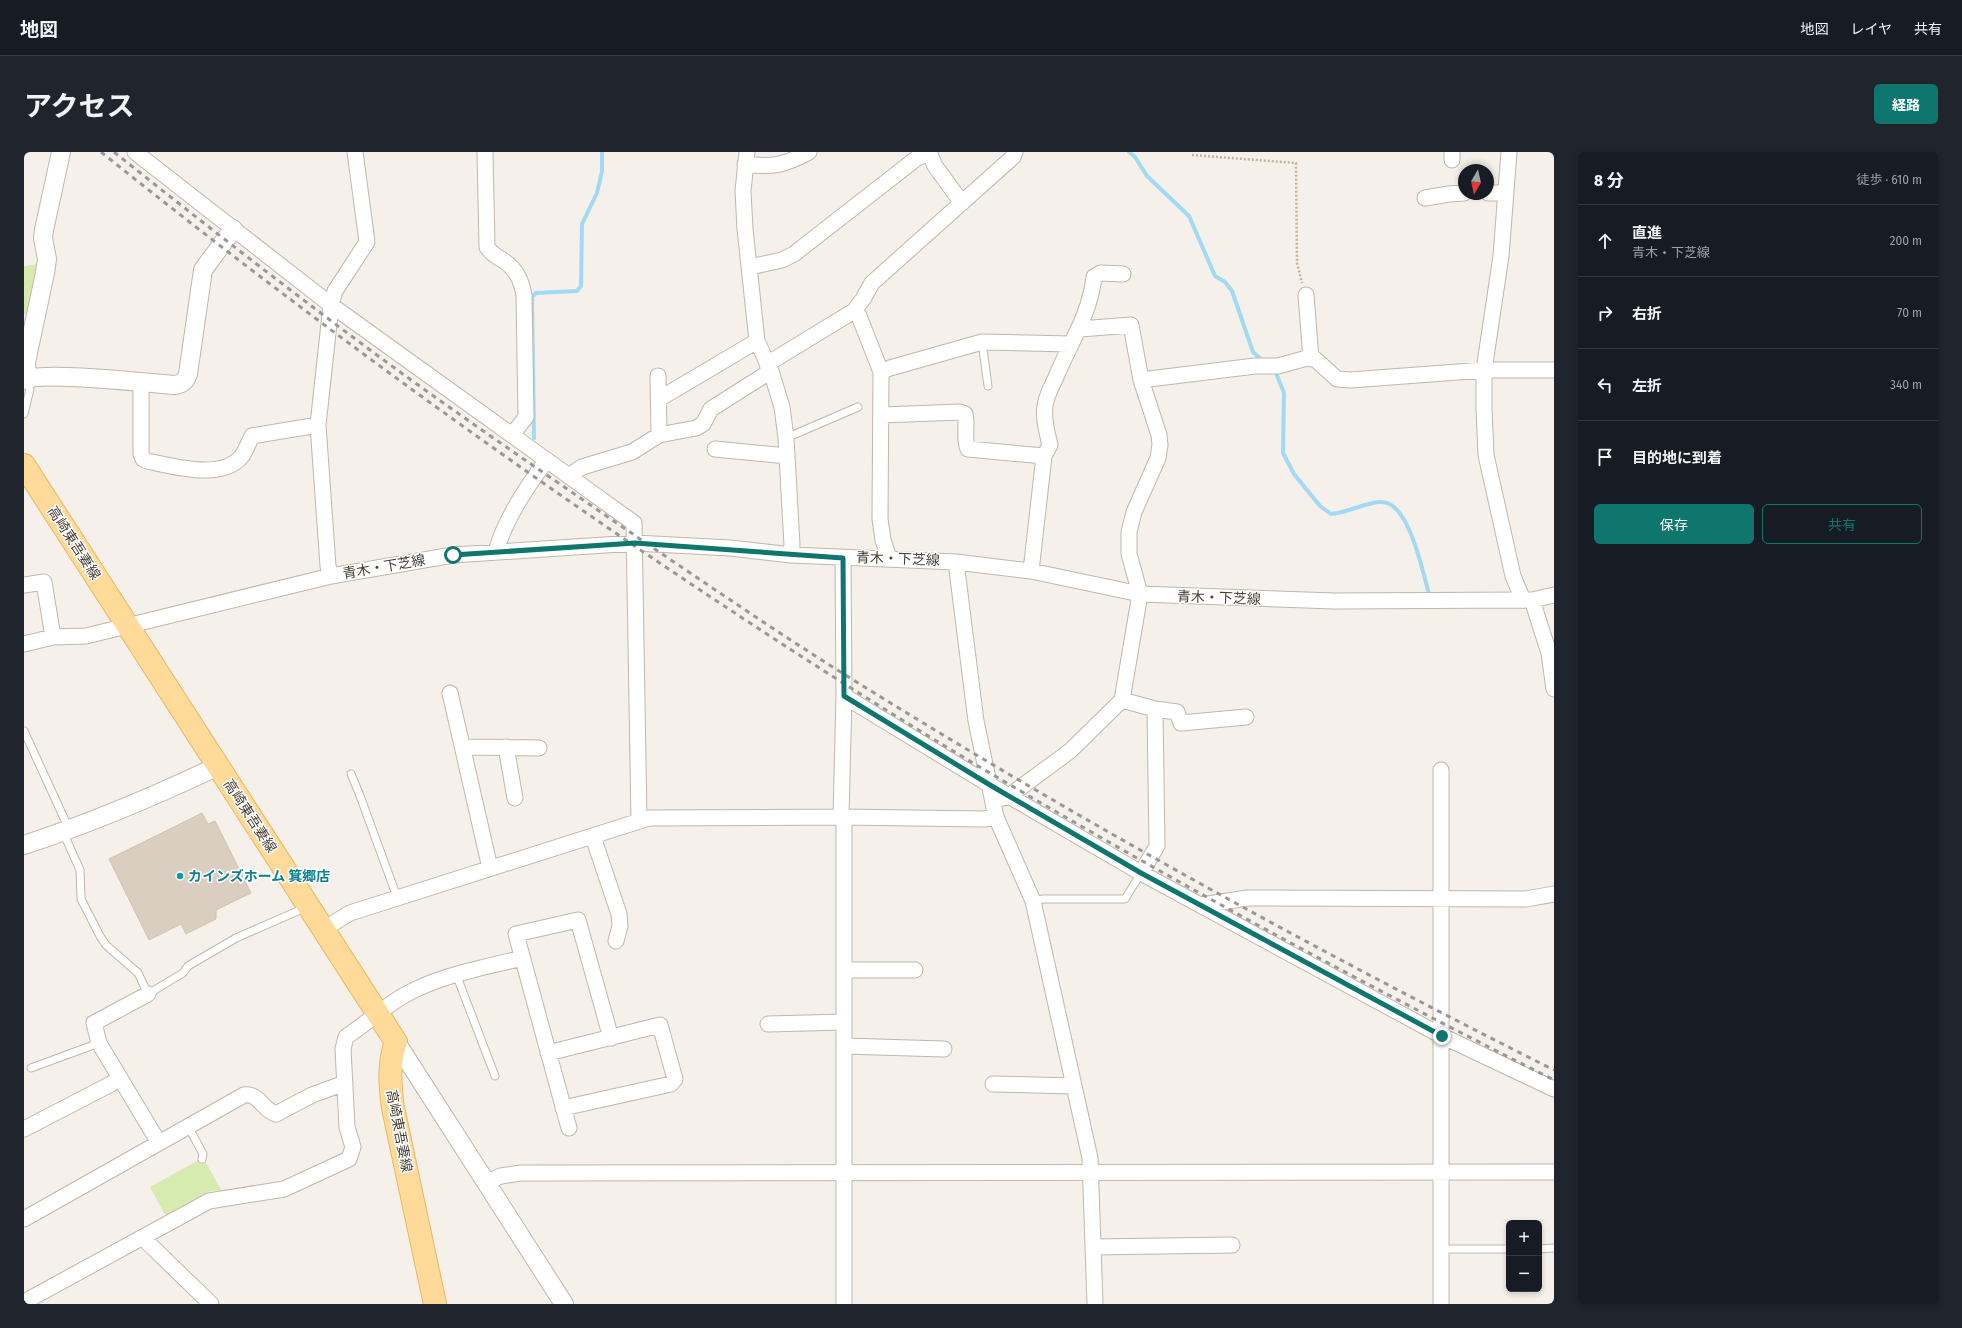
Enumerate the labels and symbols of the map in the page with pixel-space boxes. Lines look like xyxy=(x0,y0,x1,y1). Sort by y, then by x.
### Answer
north arrow xyxy=(1458,164,1494,200)
street label: 高崎東吾妻線 xyxy=(44,503,104,583)
route start xyxy=(444,546,462,564)
street label: 青木・下芝線 xyxy=(856,549,940,569)
street label: 青木・下芝線 xyxy=(341,551,427,583)
street label: 青木・下芝線 xyxy=(1177,588,1261,608)
street label: 高崎東吾妻線 xyxy=(220,776,280,856)
place label: カインズホーム 箕郷店 xyxy=(188,868,330,885)
marker: カインズホーム 箕郷店 xyxy=(175,871,185,881)
route end xyxy=(1433,1027,1451,1045)
street label: 高崎東吾妻線 xyxy=(383,1088,415,1174)

